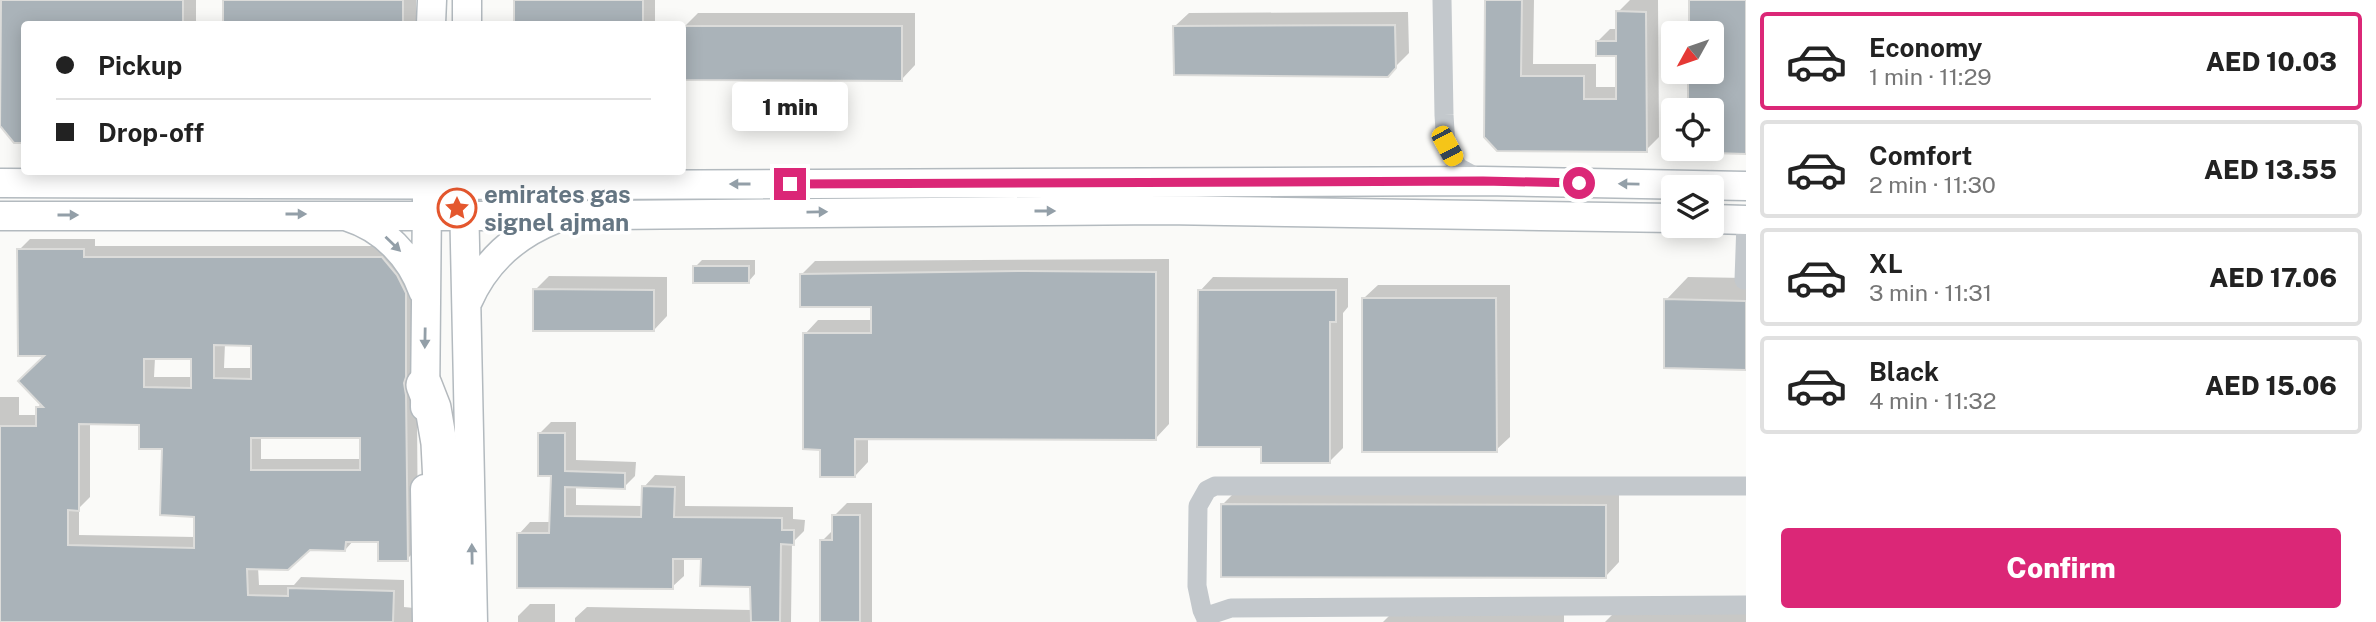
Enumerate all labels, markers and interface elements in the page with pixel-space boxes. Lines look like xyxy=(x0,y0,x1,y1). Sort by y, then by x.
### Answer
north arrow xyxy=(1661,21,1724,84)
map controls xyxy=(1661,21,1724,238)
icon: car xyxy=(1785,30,1848,93)
text: Economy xyxy=(1869,32,1982,63)
text: AED 10.03 xyxy=(2206,46,2337,77)
text: Pickup xyxy=(98,50,182,81)
text: 1 min · 11:29 xyxy=(1869,63,1992,90)
callout: 1 min xyxy=(732,82,848,132)
text: 1 min xyxy=(762,93,818,120)
button: locate xyxy=(1661,98,1724,161)
text: Drop-off xyxy=(98,117,204,148)
car xyxy=(1428,123,1467,169)
icon: car xyxy=(1785,138,1848,201)
text: Comfort xyxy=(1869,140,1972,171)
text: AED 13.55 xyxy=(2204,154,2337,185)
route start xyxy=(1563,167,1595,199)
route end xyxy=(774,168,806,200)
text: 2 min · 11:30 xyxy=(1869,171,1996,198)
button: layers xyxy=(1661,175,1724,238)
one-way arrow xyxy=(729,178,751,190)
one-way arrow xyxy=(1618,178,1640,190)
place label: emirates gas signel ajman xyxy=(484,180,631,236)
place icon: emirates gas signel ajman xyxy=(436,187,478,229)
one-way arrow xyxy=(1034,205,1056,217)
one-way arrow xyxy=(806,206,828,218)
one-way arrow xyxy=(285,208,307,220)
one-way arrow xyxy=(57,209,79,221)
one-way arrow xyxy=(384,236,401,252)
icon: car xyxy=(1785,246,1848,309)
text: XL xyxy=(1869,248,1903,279)
text: AED 17.06 xyxy=(2209,262,2337,293)
text: 3 min · 11:31 xyxy=(1869,279,1992,306)
one-way arrow xyxy=(419,327,431,349)
icon: car xyxy=(1785,354,1848,417)
text: Black xyxy=(1869,356,1939,387)
text: AED 15.06 xyxy=(2205,370,2337,401)
text: 4 min · 11:32 xyxy=(1869,387,1996,414)
button: Confirm xyxy=(1781,528,2341,608)
one-way arrow xyxy=(466,543,478,565)

